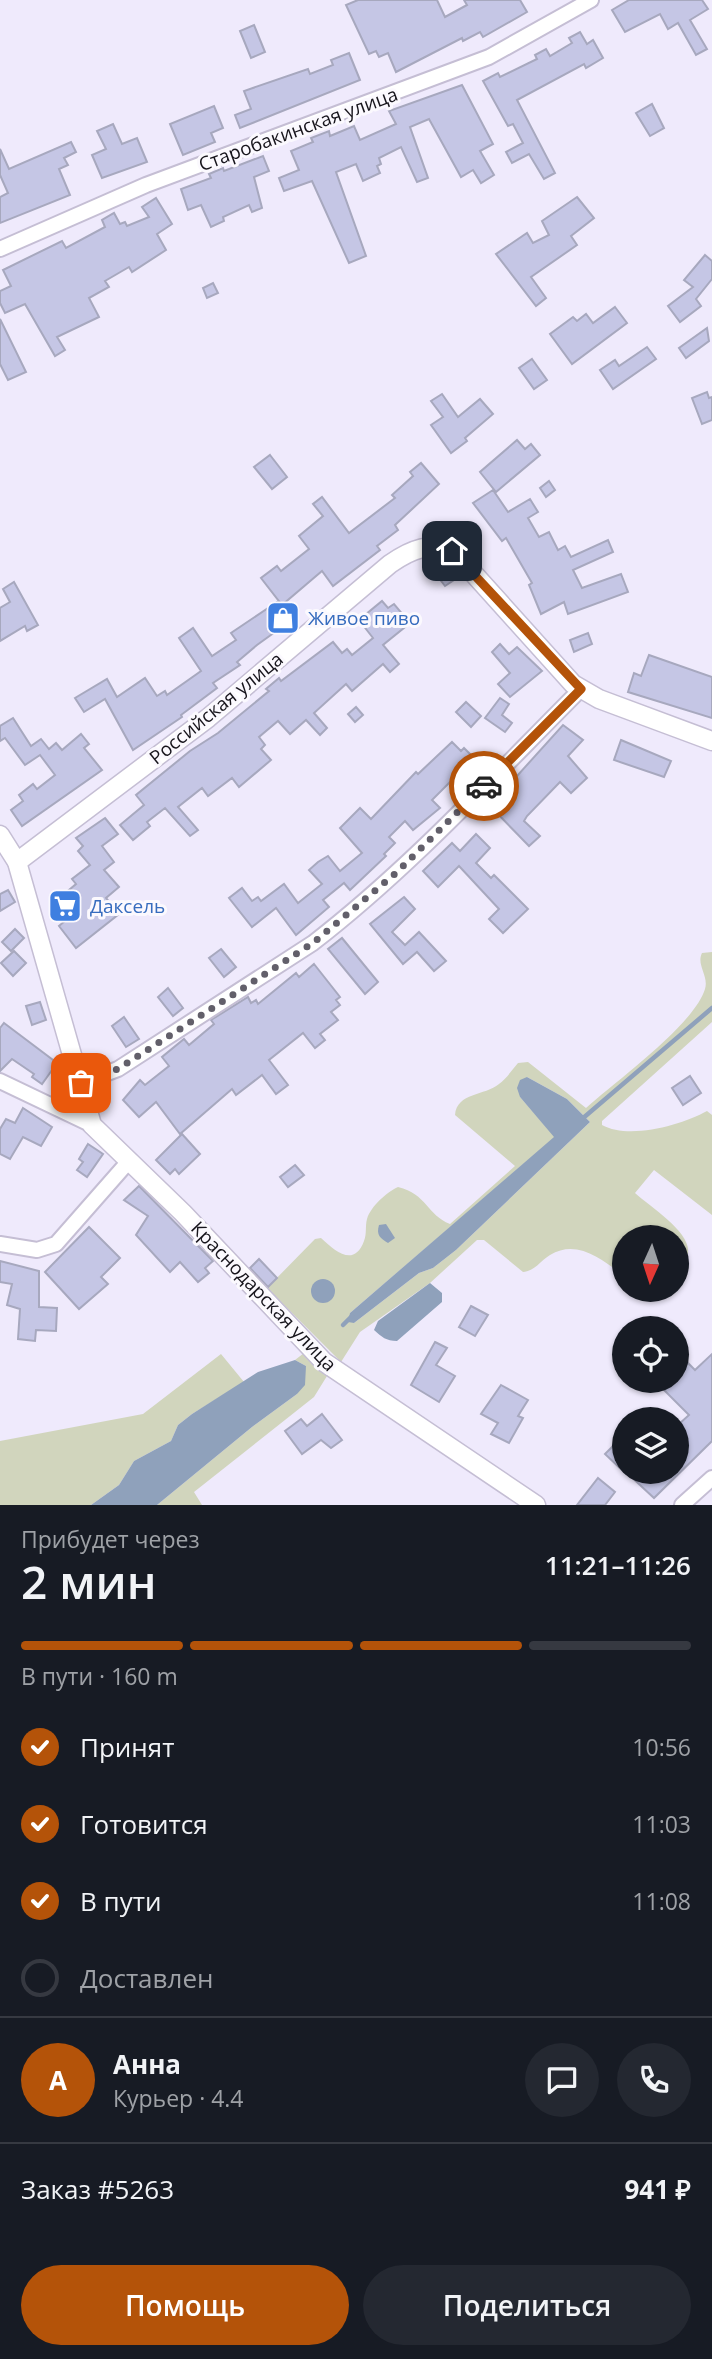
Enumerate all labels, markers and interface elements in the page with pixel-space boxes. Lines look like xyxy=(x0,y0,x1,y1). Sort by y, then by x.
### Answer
street label: Старобакинская улица xyxy=(195,81,401,177)
pin xyxy=(422,521,482,581)
icon: home xyxy=(433,532,471,570)
shop icon: Живое пиво xyxy=(264,599,302,637)
place label: Живое пиво xyxy=(308,605,420,631)
street label: Российская улица xyxy=(144,646,288,770)
courier xyxy=(449,751,519,821)
icon: car xyxy=(465,767,503,805)
supermarket icon: Даксель xyxy=(46,887,84,925)
place label: Даксель xyxy=(90,893,165,919)
pin xyxy=(51,1053,111,1113)
icon: bag xyxy=(62,1064,100,1102)
street label: Краснодарская улица xyxy=(185,1215,343,1377)
north arrow xyxy=(612,1225,690,1302)
map controls xyxy=(612,1225,689,1484)
button: locate xyxy=(612,1316,689,1393)
button: layers xyxy=(612,1407,689,1484)
text: Прибудет через xyxy=(21,1523,200,1555)
text: 11:21–11:26 xyxy=(545,1547,691,1583)
text: 2 мин xyxy=(21,1550,157,1612)
text: В пути · 160 m xyxy=(21,1660,178,1692)
icon: check xyxy=(21,1728,59,1766)
text: Принят xyxy=(80,1729,174,1765)
text: 10:56 xyxy=(632,1731,691,1763)
icon: check xyxy=(21,1805,59,1843)
text: Готовится xyxy=(80,1806,208,1842)
text: 11:03 xyxy=(632,1808,691,1840)
icon: check xyxy=(21,1882,59,1920)
text: В пути xyxy=(80,1883,161,1919)
text: 11:08 xyxy=(632,1885,691,1917)
text: Доставлен xyxy=(80,1960,213,1996)
button: chat xyxy=(525,2043,599,2117)
button: phone xyxy=(617,2043,691,2117)
text: Анна xyxy=(113,2046,181,2082)
text: А xyxy=(49,2062,67,2098)
text: Курьер · 4.4 xyxy=(113,2082,244,2114)
text: Заказ #5263 xyxy=(21,2171,174,2207)
text: 941 ₽ xyxy=(625,2171,691,2207)
button: Помощь xyxy=(21,2265,349,2345)
button: Поделиться xyxy=(363,2265,691,2345)

